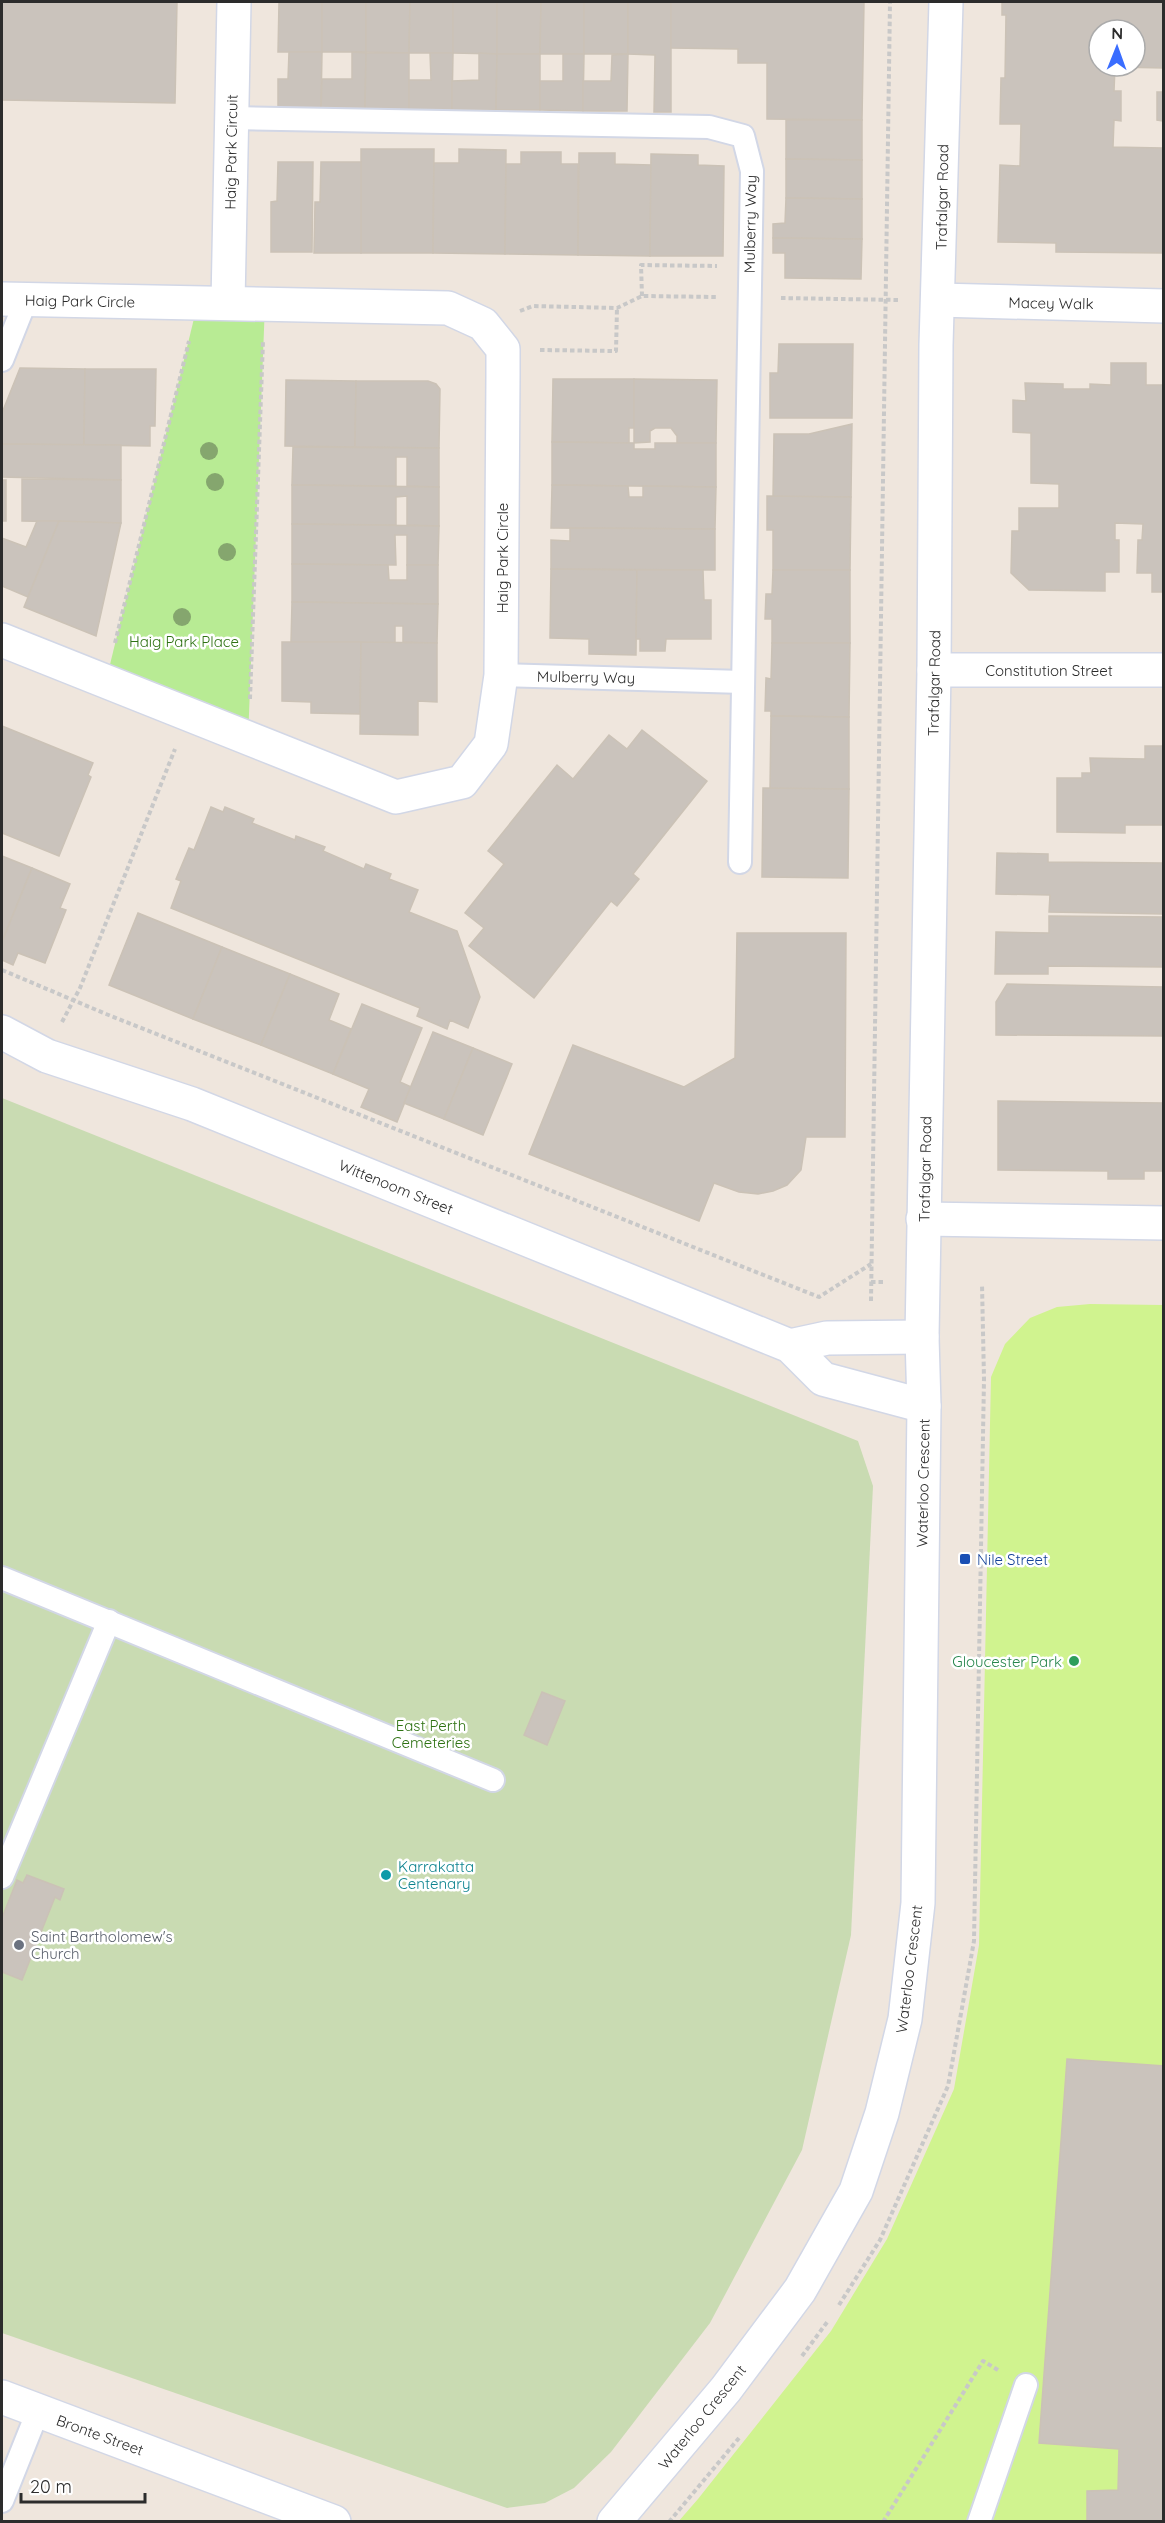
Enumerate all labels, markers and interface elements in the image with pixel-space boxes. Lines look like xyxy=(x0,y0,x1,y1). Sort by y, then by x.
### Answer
north arrow xyxy=(1087,18,1147,78)
text: N xyxy=(1111,23,1123,43)
street label: Haig Park Circuit xyxy=(220,94,242,210)
street label: Trafalgar Road xyxy=(932,144,952,250)
street label: Mulberry Way xyxy=(740,175,760,273)
street label: Haig Park Circle xyxy=(25,291,135,311)
street label: Macey Walk xyxy=(1008,293,1094,313)
street label: Haig Park Circle xyxy=(493,503,512,613)
street label: Trafalgar Road xyxy=(924,630,944,736)
park label: Haig Park Place xyxy=(129,632,239,651)
street label: Constitution Street xyxy=(985,661,1113,680)
street label: Mulberry Way xyxy=(537,667,635,687)
street label: Trafalgar Road xyxy=(915,1116,935,1222)
street label: Wittenoom Street xyxy=(336,1155,456,1219)
street label: Waterloo Crescent xyxy=(912,1418,934,1548)
place label: Nile Street xyxy=(977,1550,1048,1569)
marker: Nile Street xyxy=(958,1552,972,1566)
place label: Gloucester Park xyxy=(952,1652,1062,1671)
marker: Gloucester Park xyxy=(1067,1654,1081,1668)
park label: East Perth Cemeteries xyxy=(392,1716,470,1752)
place label: Karrakatta Centenary xyxy=(398,1857,474,1893)
marker: Karrakatta Centenary xyxy=(379,1868,393,1882)
street label: Waterloo Crescent xyxy=(892,1904,926,2034)
place label: Saint Bartholomew's Church xyxy=(31,1927,173,1963)
marker: Saint Bartholomew's Church xyxy=(12,1938,26,1952)
street label: Waterloo Crescent xyxy=(654,2361,750,2473)
street label: Bronte Street xyxy=(54,2410,146,2460)
scale bar xyxy=(21,2466,146,2504)
text: 20 m xyxy=(30,2475,72,2498)

